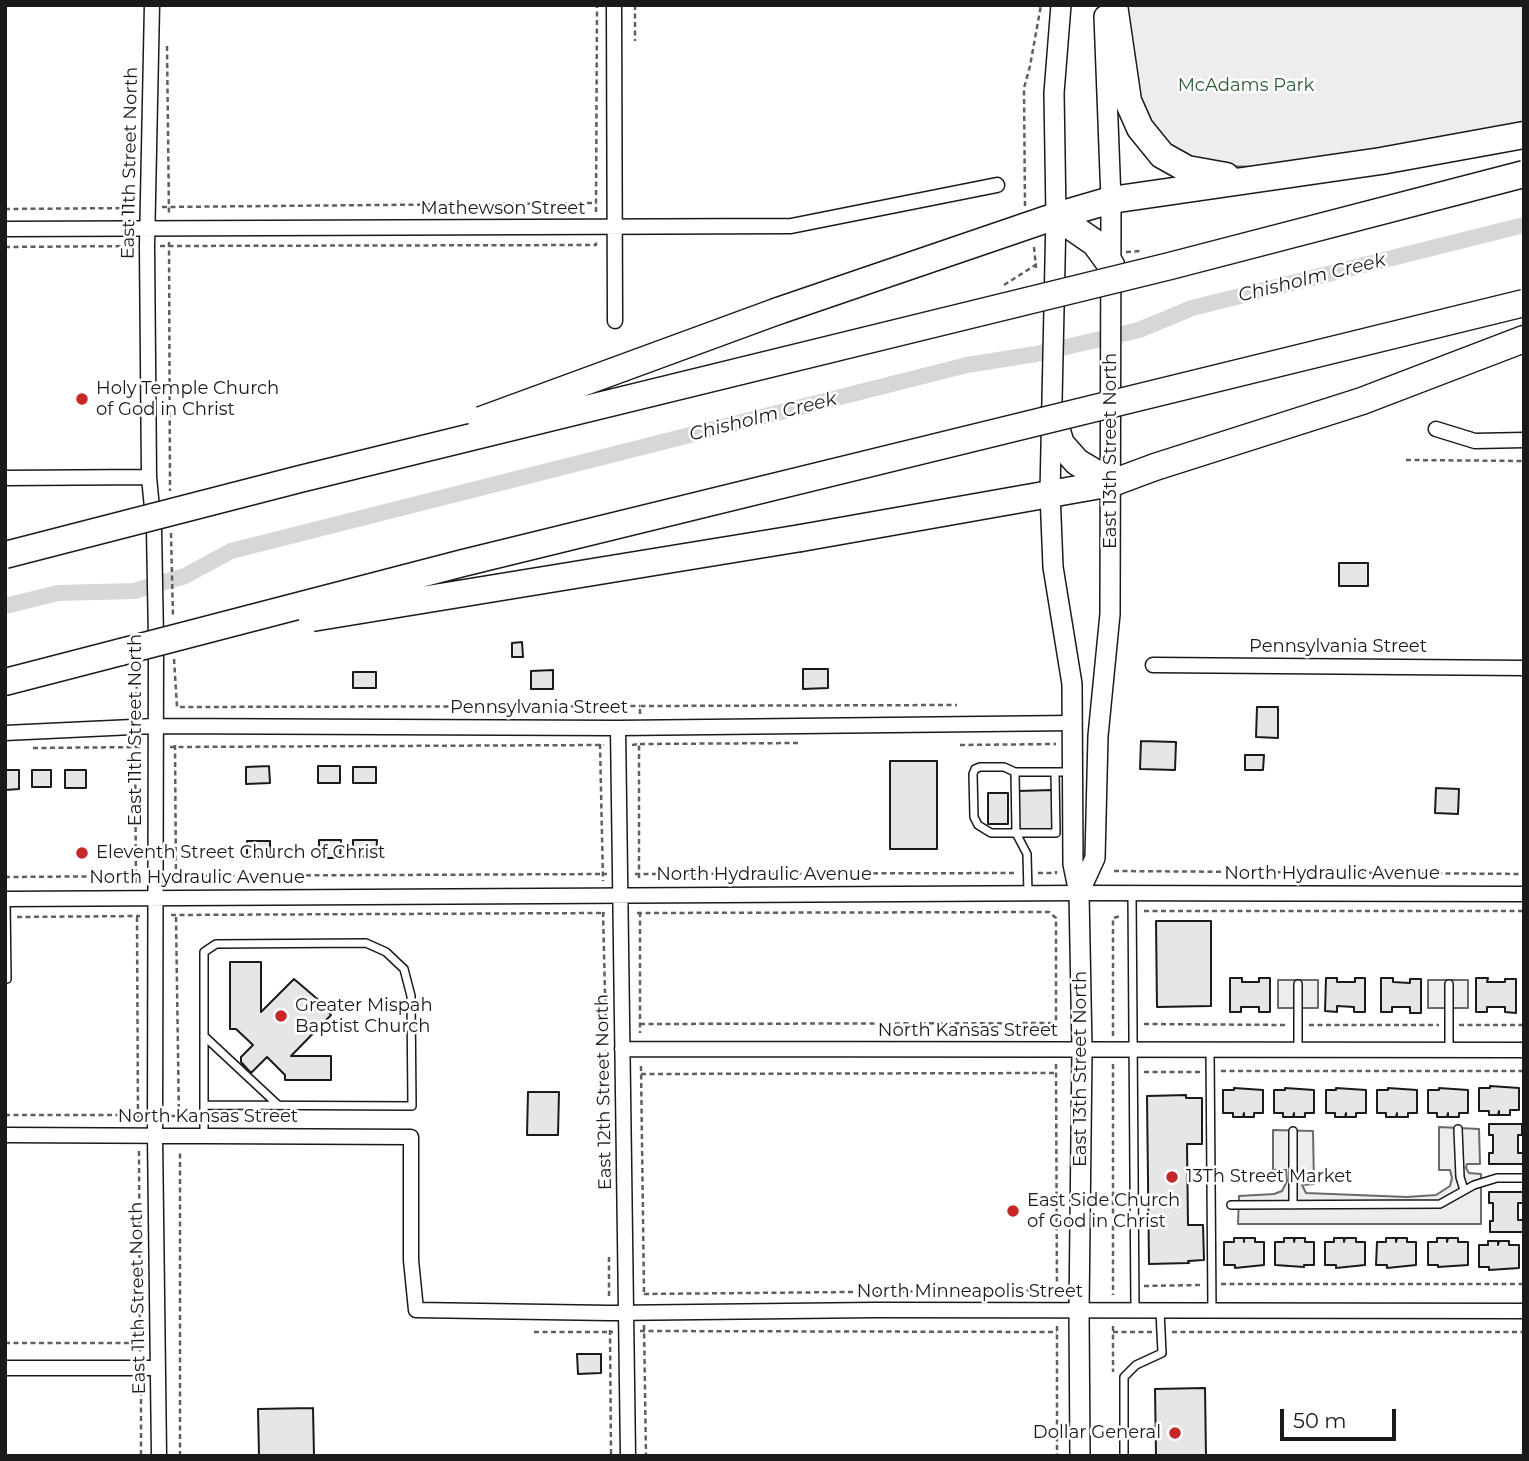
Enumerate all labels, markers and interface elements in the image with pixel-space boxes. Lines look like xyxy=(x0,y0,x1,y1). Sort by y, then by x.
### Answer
street label: East 11th Street North xyxy=(118,67,142,259)
park label: McAdams Park xyxy=(1178,75,1314,97)
street label: Mathewson Street xyxy=(420,198,586,220)
water label: Chisholm Creek xyxy=(1236,249,1388,307)
street label: East 13th Street North xyxy=(1100,353,1122,549)
place label: Holy Temple Church of God in Christ xyxy=(96,378,279,420)
water label: Chisholm Creek xyxy=(687,388,839,446)
marker: Holy Temple Church of God in Christ xyxy=(74,391,90,407)
street label: East 11th Street North xyxy=(125,634,147,826)
street label: Pennsylvania Street xyxy=(1249,636,1427,658)
street label: Pennsylvania Street xyxy=(450,697,628,719)
place label: Eleventh Street Church of Christ xyxy=(96,842,385,864)
marker: Eleventh Street Church of Christ xyxy=(74,845,90,861)
street label: North Hydraulic Avenue xyxy=(1224,863,1440,885)
street label: North Hydraulic Avenue xyxy=(656,864,872,886)
street label: North Hydraulic Avenue xyxy=(89,867,305,889)
street label: East 13th Street North xyxy=(1070,971,1092,1167)
street label: East 12th Street North xyxy=(591,994,617,1190)
place label: Greater Mispah Baptist Church xyxy=(295,995,433,1038)
marker: Greater Mispah Baptist Church xyxy=(273,1008,289,1024)
street label: North Kansas Street xyxy=(878,1020,1058,1042)
street label: North Kansas Street xyxy=(118,1106,298,1128)
place label: 13Th Street Market xyxy=(1186,1166,1352,1188)
marker: 13Th Street Market xyxy=(1164,1169,1180,1185)
place label: East Side Church of God in Christ xyxy=(1027,1190,1180,1232)
street label: East 11th Street North xyxy=(126,1202,150,1394)
marker: East Side Church of God in Christ xyxy=(1005,1203,1021,1219)
street label: North Minneapolis Street xyxy=(857,1281,1083,1303)
scale bar xyxy=(1284,1394,1400,1438)
text: 50 m xyxy=(1293,1408,1347,1433)
place label: Dollar General xyxy=(1033,1422,1161,1444)
marker: Dollar General xyxy=(1167,1425,1183,1441)

